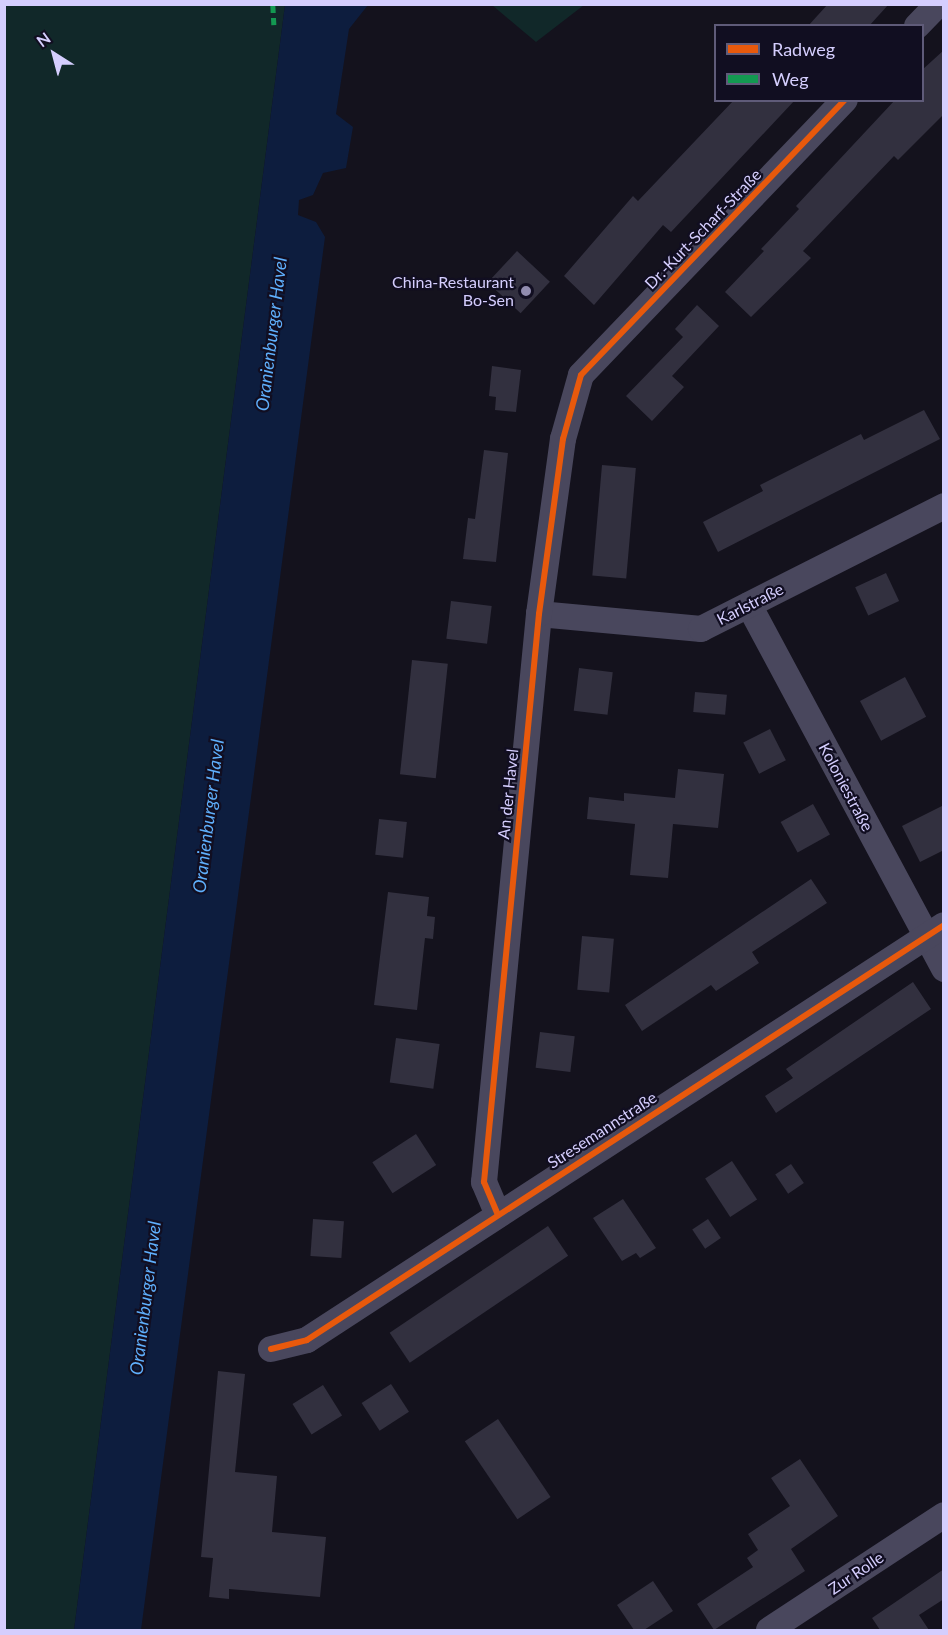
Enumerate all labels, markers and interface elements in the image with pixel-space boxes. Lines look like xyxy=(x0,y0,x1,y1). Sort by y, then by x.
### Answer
north arrow xyxy=(24,24,84,84)
legend xyxy=(714,24,924,102)
text: N xyxy=(33,28,54,50)
text: Radweg xyxy=(772,38,835,60)
text: Weg xyxy=(772,68,809,90)
street label: Dr.-Kurt-Scharf-Straße xyxy=(641,165,765,293)
water label: Oranienburger Havel xyxy=(251,256,291,412)
place label: China-Restaurant Bo-Sen xyxy=(392,272,514,310)
marker: China-Restaurant Bo-Sen xyxy=(519,284,533,298)
street label: Karlstraße xyxy=(714,579,786,629)
water label: Oranienburger Havel xyxy=(188,738,228,894)
street label: Koloniestraße xyxy=(815,740,877,834)
street label: An der Havel xyxy=(494,748,522,840)
street label: Stresemannstraße xyxy=(544,1088,660,1172)
water label: Oranienburger Havel xyxy=(125,1220,165,1376)
street label: Zur Rolle xyxy=(825,1548,887,1598)

